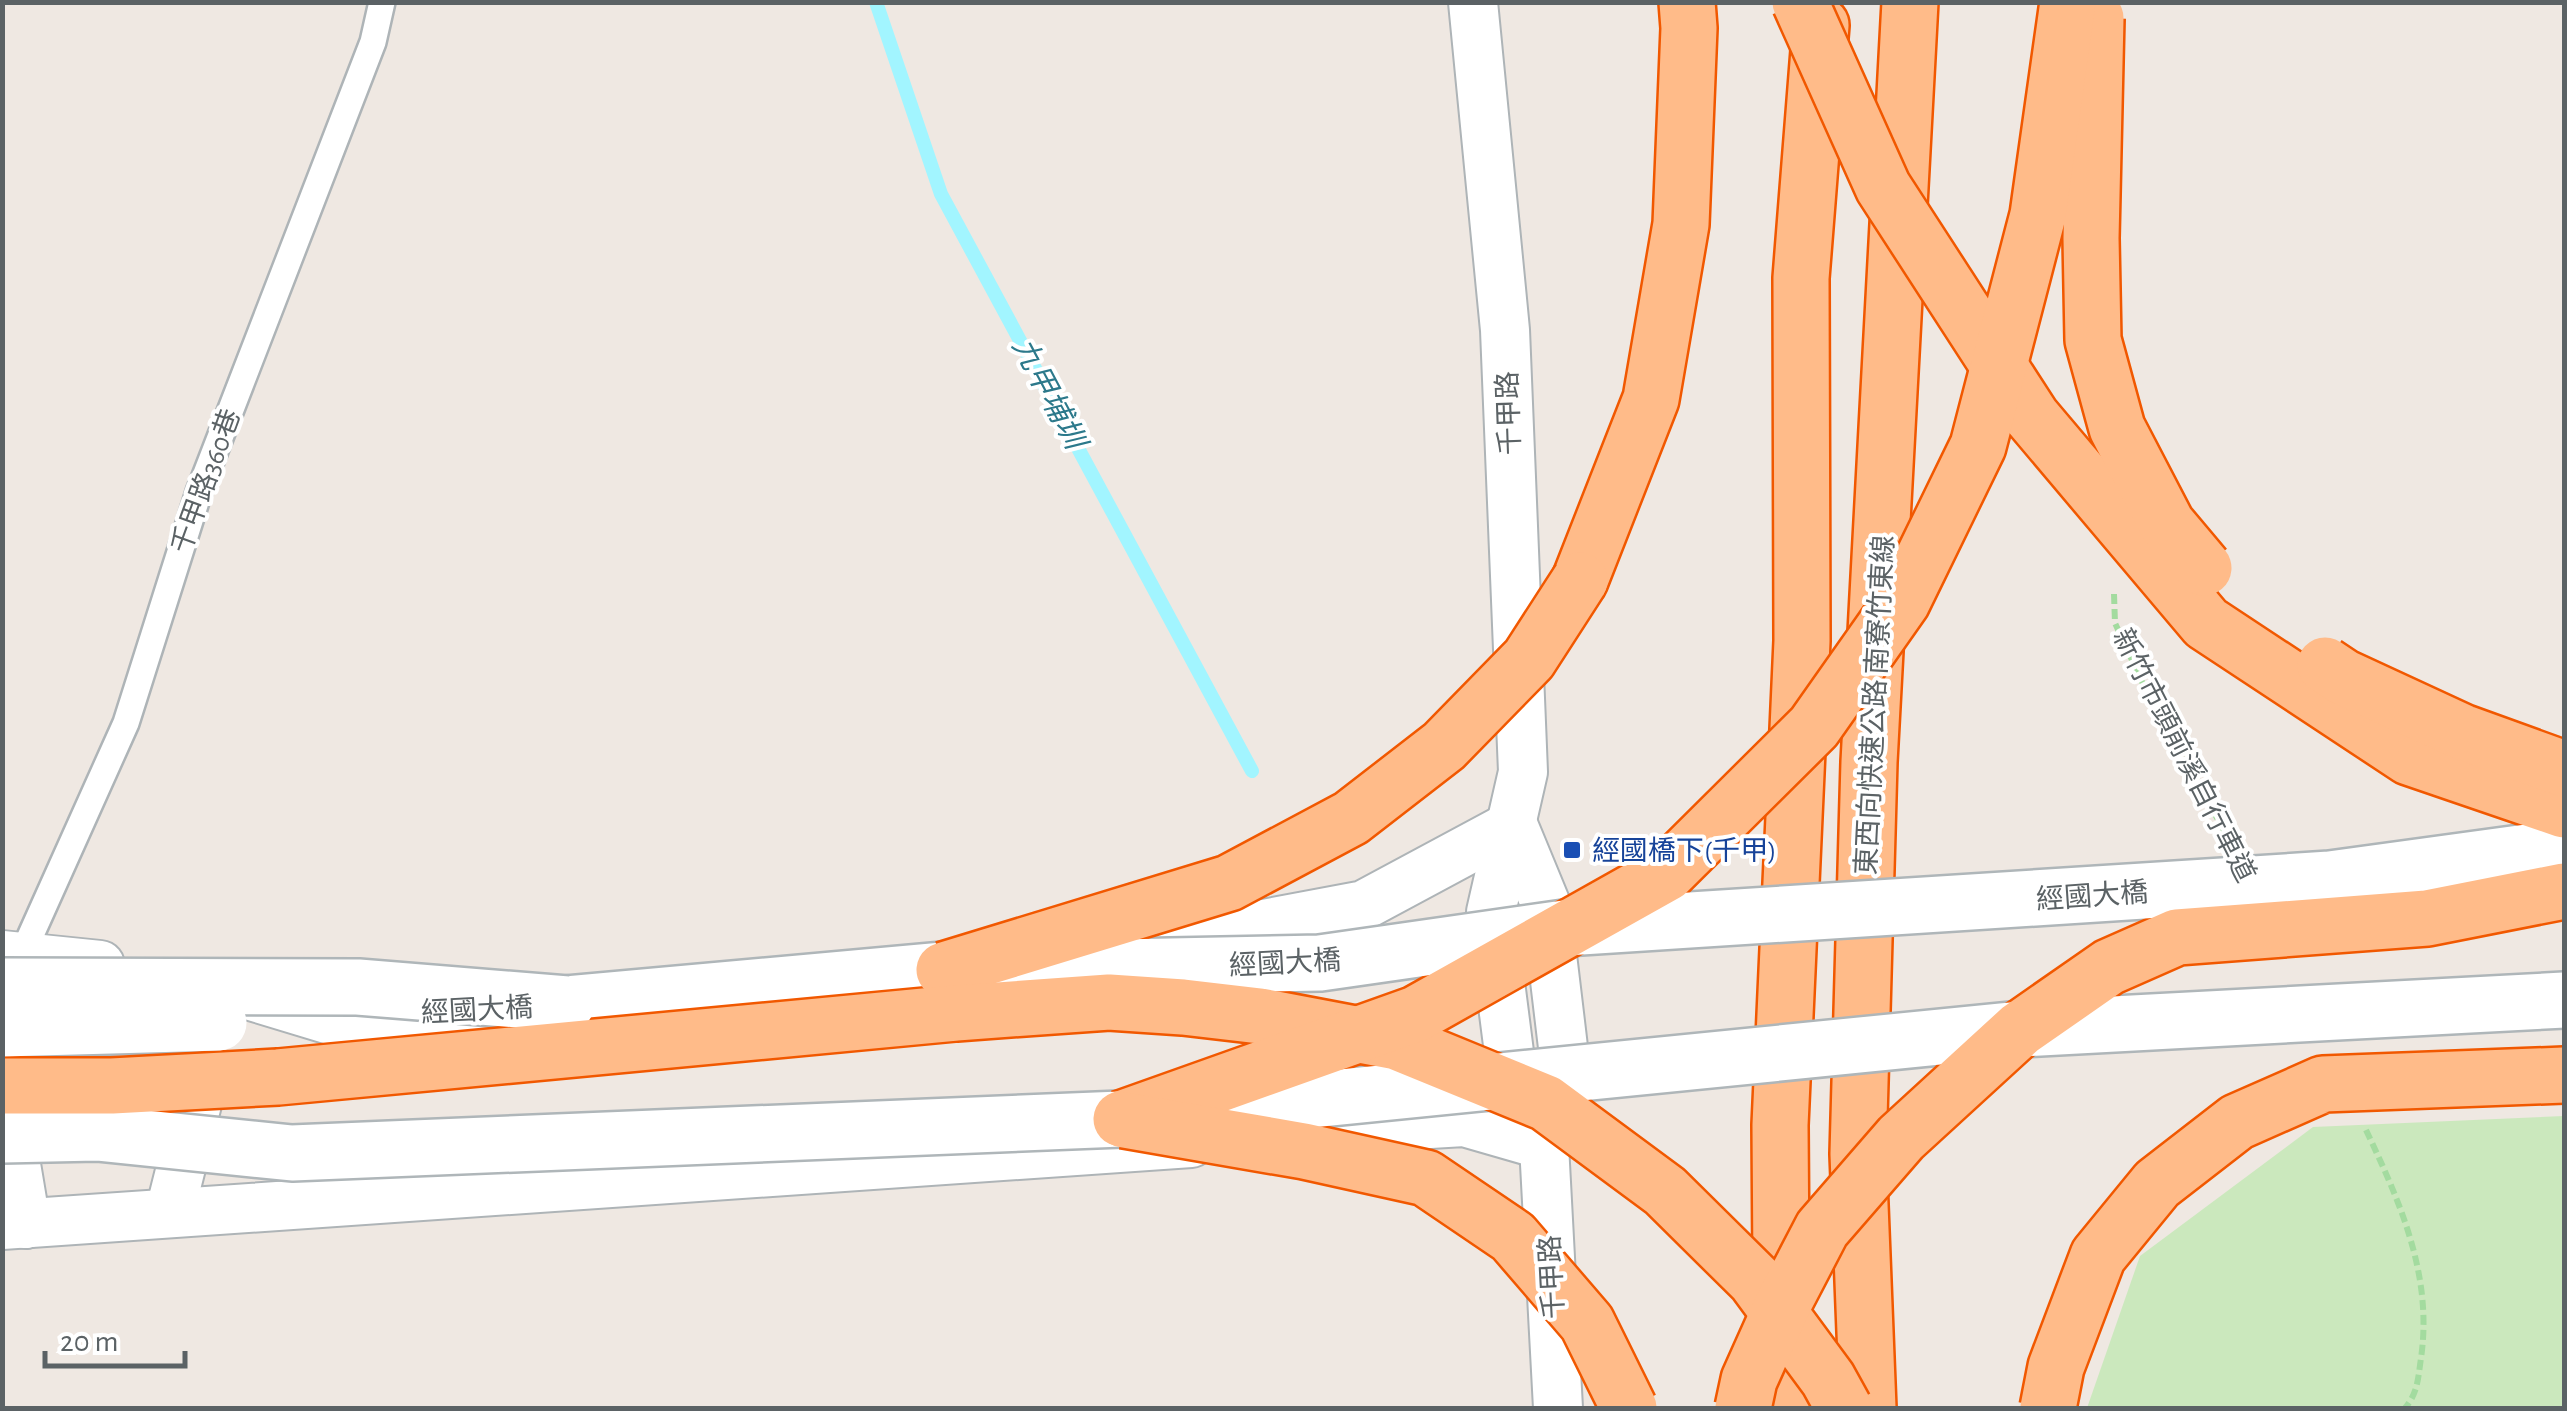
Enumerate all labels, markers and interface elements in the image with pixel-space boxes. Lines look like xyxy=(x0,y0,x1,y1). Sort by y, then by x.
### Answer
water label: 九甲埔圳 xyxy=(1007,333,1093,457)
street label: 千甲路 xyxy=(1493,370,1525,455)
street label: 千甲路360巷 xyxy=(166,405,246,558)
street label: 東西向快速公路 南寮竹東線 xyxy=(1851,534,1899,876)
street label: 新竹市頭前溪自行車道 xyxy=(2107,624,2261,887)
place label: 經國橋下(千甲) xyxy=(1592,836,1777,866)
marker: 經國橋下(千甲) xyxy=(1561,839,1583,861)
street label: 經國大橋 xyxy=(2035,877,2149,915)
street label: 經國大橋 xyxy=(1228,945,1342,981)
street label: 經國大橋 xyxy=(420,992,534,1028)
street label: 千甲路 xyxy=(1535,1234,1569,1320)
scale bar xyxy=(45,1306,185,1368)
text: 20 m xyxy=(60,1327,118,1357)

